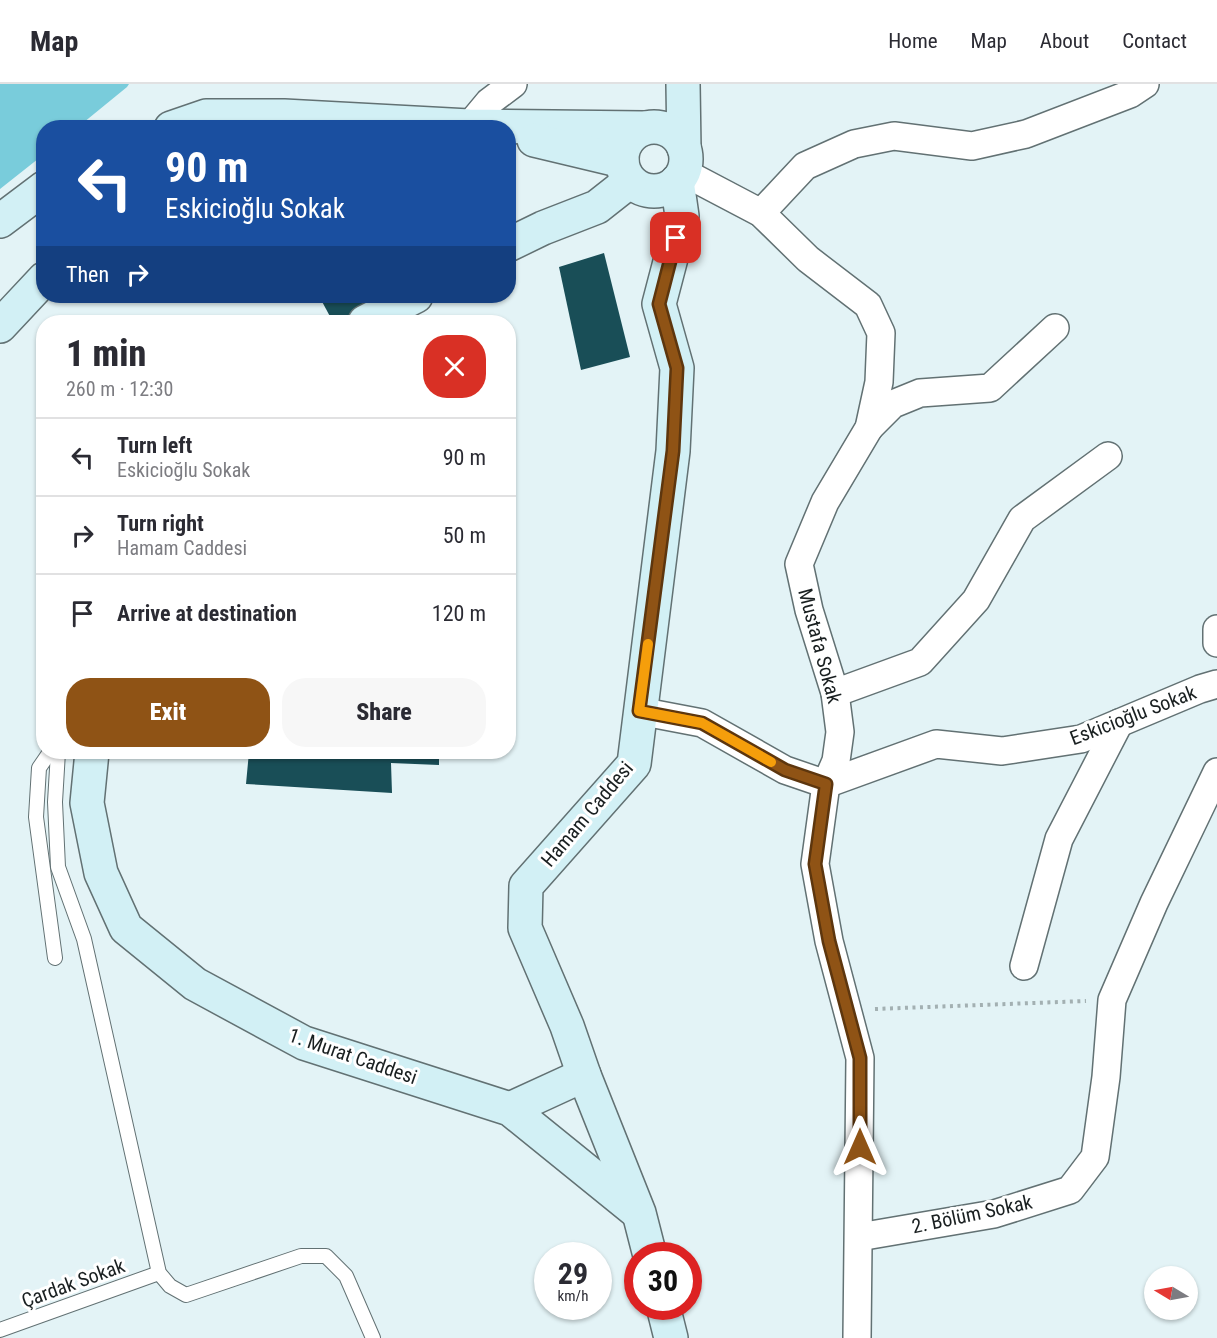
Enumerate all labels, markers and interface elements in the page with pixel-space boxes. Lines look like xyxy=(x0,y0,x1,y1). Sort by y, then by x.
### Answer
text: Map xyxy=(30,25,78,58)
text: Home xyxy=(888,29,938,53)
text: Map xyxy=(971,29,1007,53)
text: About xyxy=(1040,29,1089,53)
text: Contact xyxy=(1122,29,1187,53)
text: 90 m xyxy=(165,143,248,192)
icon: left xyxy=(66,144,144,222)
text: Eskicioğlu Sokak xyxy=(165,193,345,225)
pin xyxy=(650,212,701,263)
icon: arrive xyxy=(659,221,692,254)
icon: right xyxy=(121,258,154,291)
text: Then xyxy=(66,262,109,287)
text: 1 min xyxy=(66,333,146,375)
button: close xyxy=(423,335,486,398)
text: 260 m · 12:30 xyxy=(66,377,173,401)
text: Turn left xyxy=(117,433,192,458)
icon: left xyxy=(66,441,99,474)
text: 90 m xyxy=(443,445,486,470)
text: Eskicioğlu Sokak xyxy=(117,458,250,482)
text: Turn right xyxy=(117,511,204,536)
icon: right xyxy=(66,519,99,552)
text: 50 m xyxy=(443,523,486,548)
text: Hamam Caddesi xyxy=(117,536,247,560)
street label: Mustafa Sokak xyxy=(793,586,847,706)
icon: arrive xyxy=(66,597,99,630)
text: Arrive at destination xyxy=(117,601,297,626)
text: 120 m xyxy=(432,601,486,626)
button: Exit xyxy=(66,678,270,747)
button: Share xyxy=(282,678,486,747)
street label: Eskicioğlu Sokak xyxy=(1066,680,1200,750)
street label: Hamam Caddesi xyxy=(536,756,638,872)
street label: 1. Murat Caddesi xyxy=(286,1023,420,1089)
position arrow xyxy=(828,1115,892,1179)
street label: 2. Bölüm Sokak xyxy=(910,1190,1034,1238)
speed limit sign: 30 xyxy=(624,1242,702,1320)
street label: Çardak Sokak xyxy=(18,1253,128,1313)
text: 29 xyxy=(558,1256,588,1291)
north arrow xyxy=(1144,1266,1198,1320)
map controls xyxy=(1144,1266,1198,1320)
text: km/h xyxy=(558,1287,588,1305)

